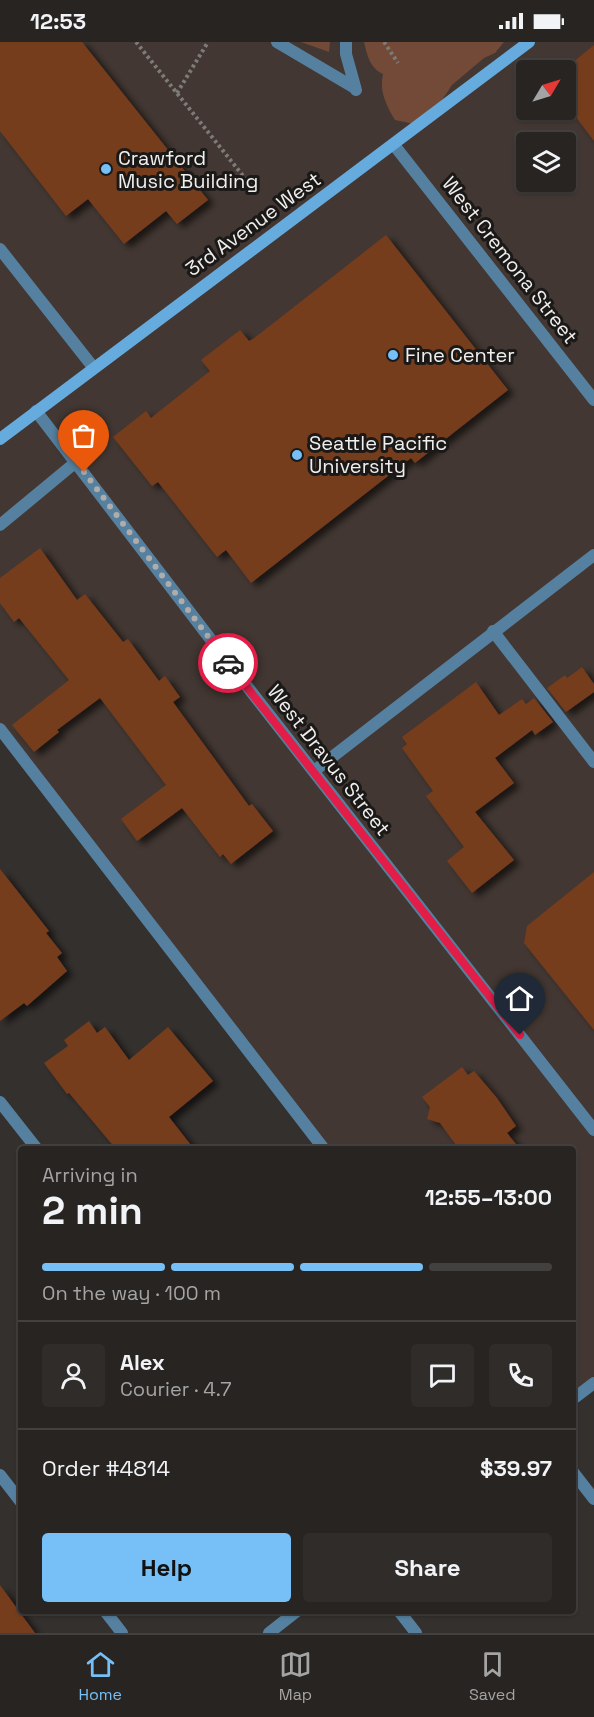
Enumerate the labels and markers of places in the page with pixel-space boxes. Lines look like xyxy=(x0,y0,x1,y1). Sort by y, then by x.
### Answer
place label: Crawford Music Building xyxy=(118,145,258,194)
marker: Crawford Music Building xyxy=(99,162,113,176)
place label: Fine Center xyxy=(405,342,515,368)
marker: Fine Center xyxy=(386,348,400,362)
pin xyxy=(58,410,109,472)
place label: Seattle Pacific University xyxy=(309,430,447,479)
marker: Seattle Pacific University xyxy=(290,448,304,462)
pin xyxy=(494,973,545,1035)

